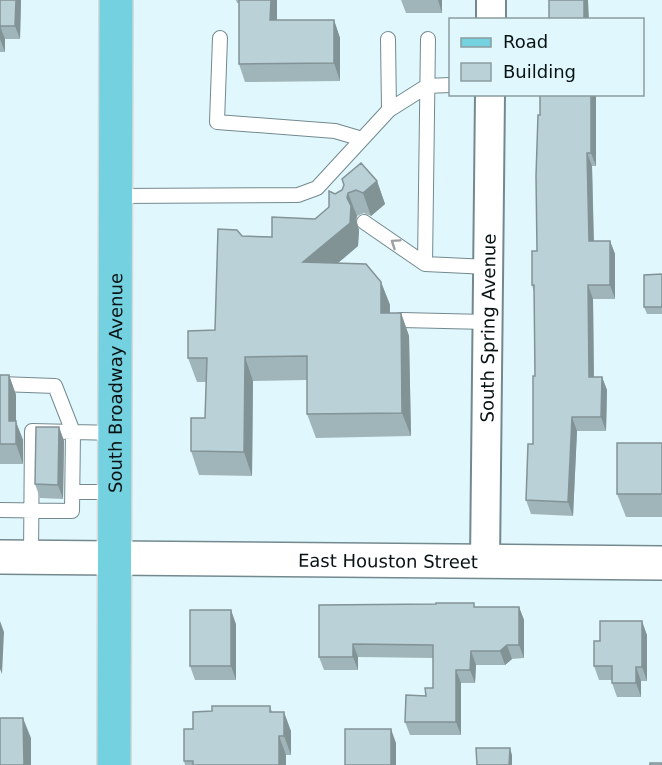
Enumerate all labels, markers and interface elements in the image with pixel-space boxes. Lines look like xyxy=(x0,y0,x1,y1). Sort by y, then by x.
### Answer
legend xyxy=(449,18,644,96)
text: Road xyxy=(503,31,548,52)
text: Building xyxy=(503,61,576,82)
street label: South Spring Avenue xyxy=(476,233,499,423)
one-way arrow xyxy=(390,239,401,250)
street label: South Broadway Avenue xyxy=(104,273,126,493)
street label: East Houston Street xyxy=(298,549,478,572)

